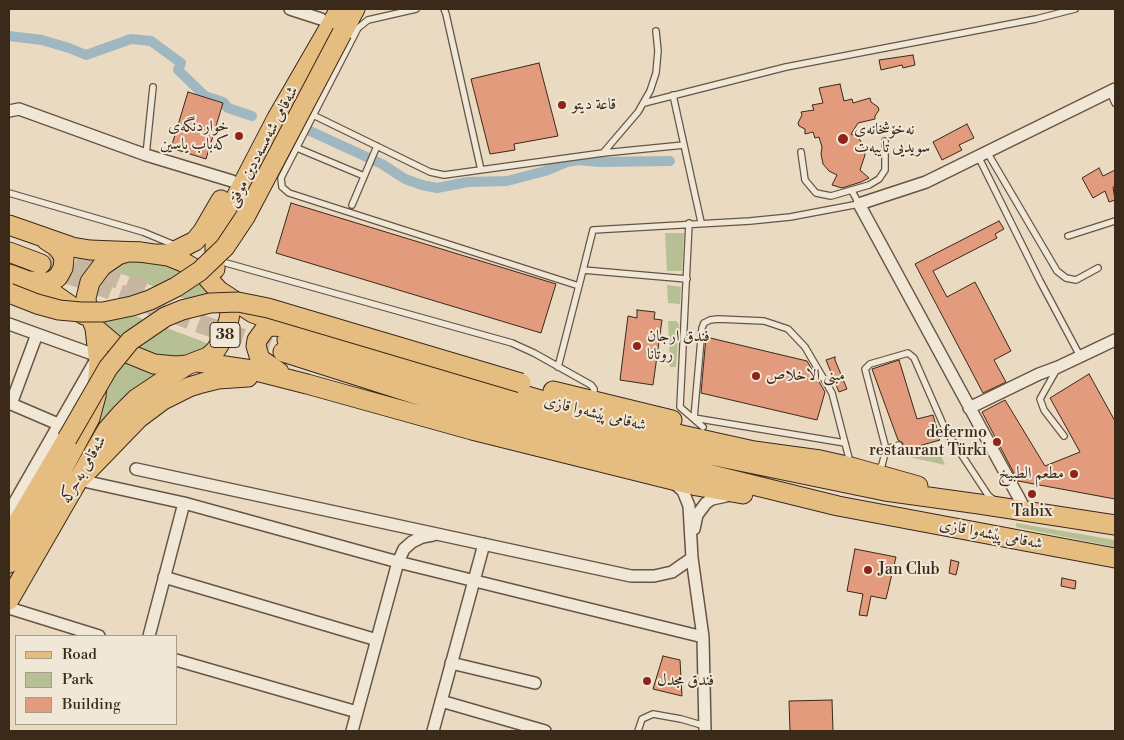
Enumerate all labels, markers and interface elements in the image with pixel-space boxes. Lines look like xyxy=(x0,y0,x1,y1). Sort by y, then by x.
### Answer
street label: شەقامی شەمسەددین موفتی xyxy=(223,83,303,211)
place label: قاعة ديتو xyxy=(572,95,616,115)
marker: قاعة ديتو xyxy=(556,99,568,111)
place label: خواردنگەی کەباب یاسین xyxy=(160,117,229,155)
place label: نەخۆشخانەی سویدیی تایبەت xyxy=(854,120,930,158)
marker: خواردنگەی کەباب یاسین xyxy=(233,130,245,142)
marker: نەخۆشخانەی سویدیی تایبەت xyxy=(836,132,850,146)
road number: 38 xyxy=(210,322,240,348)
place label: فندق ارجان روتانا xyxy=(647,327,710,365)
marker: فندق ارجان روتانا xyxy=(631,340,643,352)
place label: مبنى الاخلاص xyxy=(766,366,845,386)
marker: مبنى الاخلاص xyxy=(750,370,762,382)
street label: شەقامی پێشەوا قازی xyxy=(542,392,648,436)
place label: defermo restaurant Türki xyxy=(869,423,987,461)
street label: شەقامی بەحرکە xyxy=(57,433,111,507)
marker: defermo restaurant Türki xyxy=(991,436,1003,448)
place label: مطعم الطبيخ xyxy=(998,464,1064,484)
marker: مطعم الطبيخ xyxy=(1068,468,1080,480)
marker: Tabix xyxy=(1026,488,1038,500)
place label: Tabix xyxy=(1012,502,1052,522)
street label: شەقامی پێشەوا قازی xyxy=(938,516,1044,554)
place label: Jan Club xyxy=(878,560,940,580)
marker: Jan Club xyxy=(862,564,874,576)
legend xyxy=(15,635,178,725)
text: Road xyxy=(62,645,97,664)
text: Park xyxy=(62,670,93,689)
place label: فندق مجدل xyxy=(657,671,714,691)
marker: فندق مجدل xyxy=(641,675,653,687)
text: Building xyxy=(62,695,121,714)

